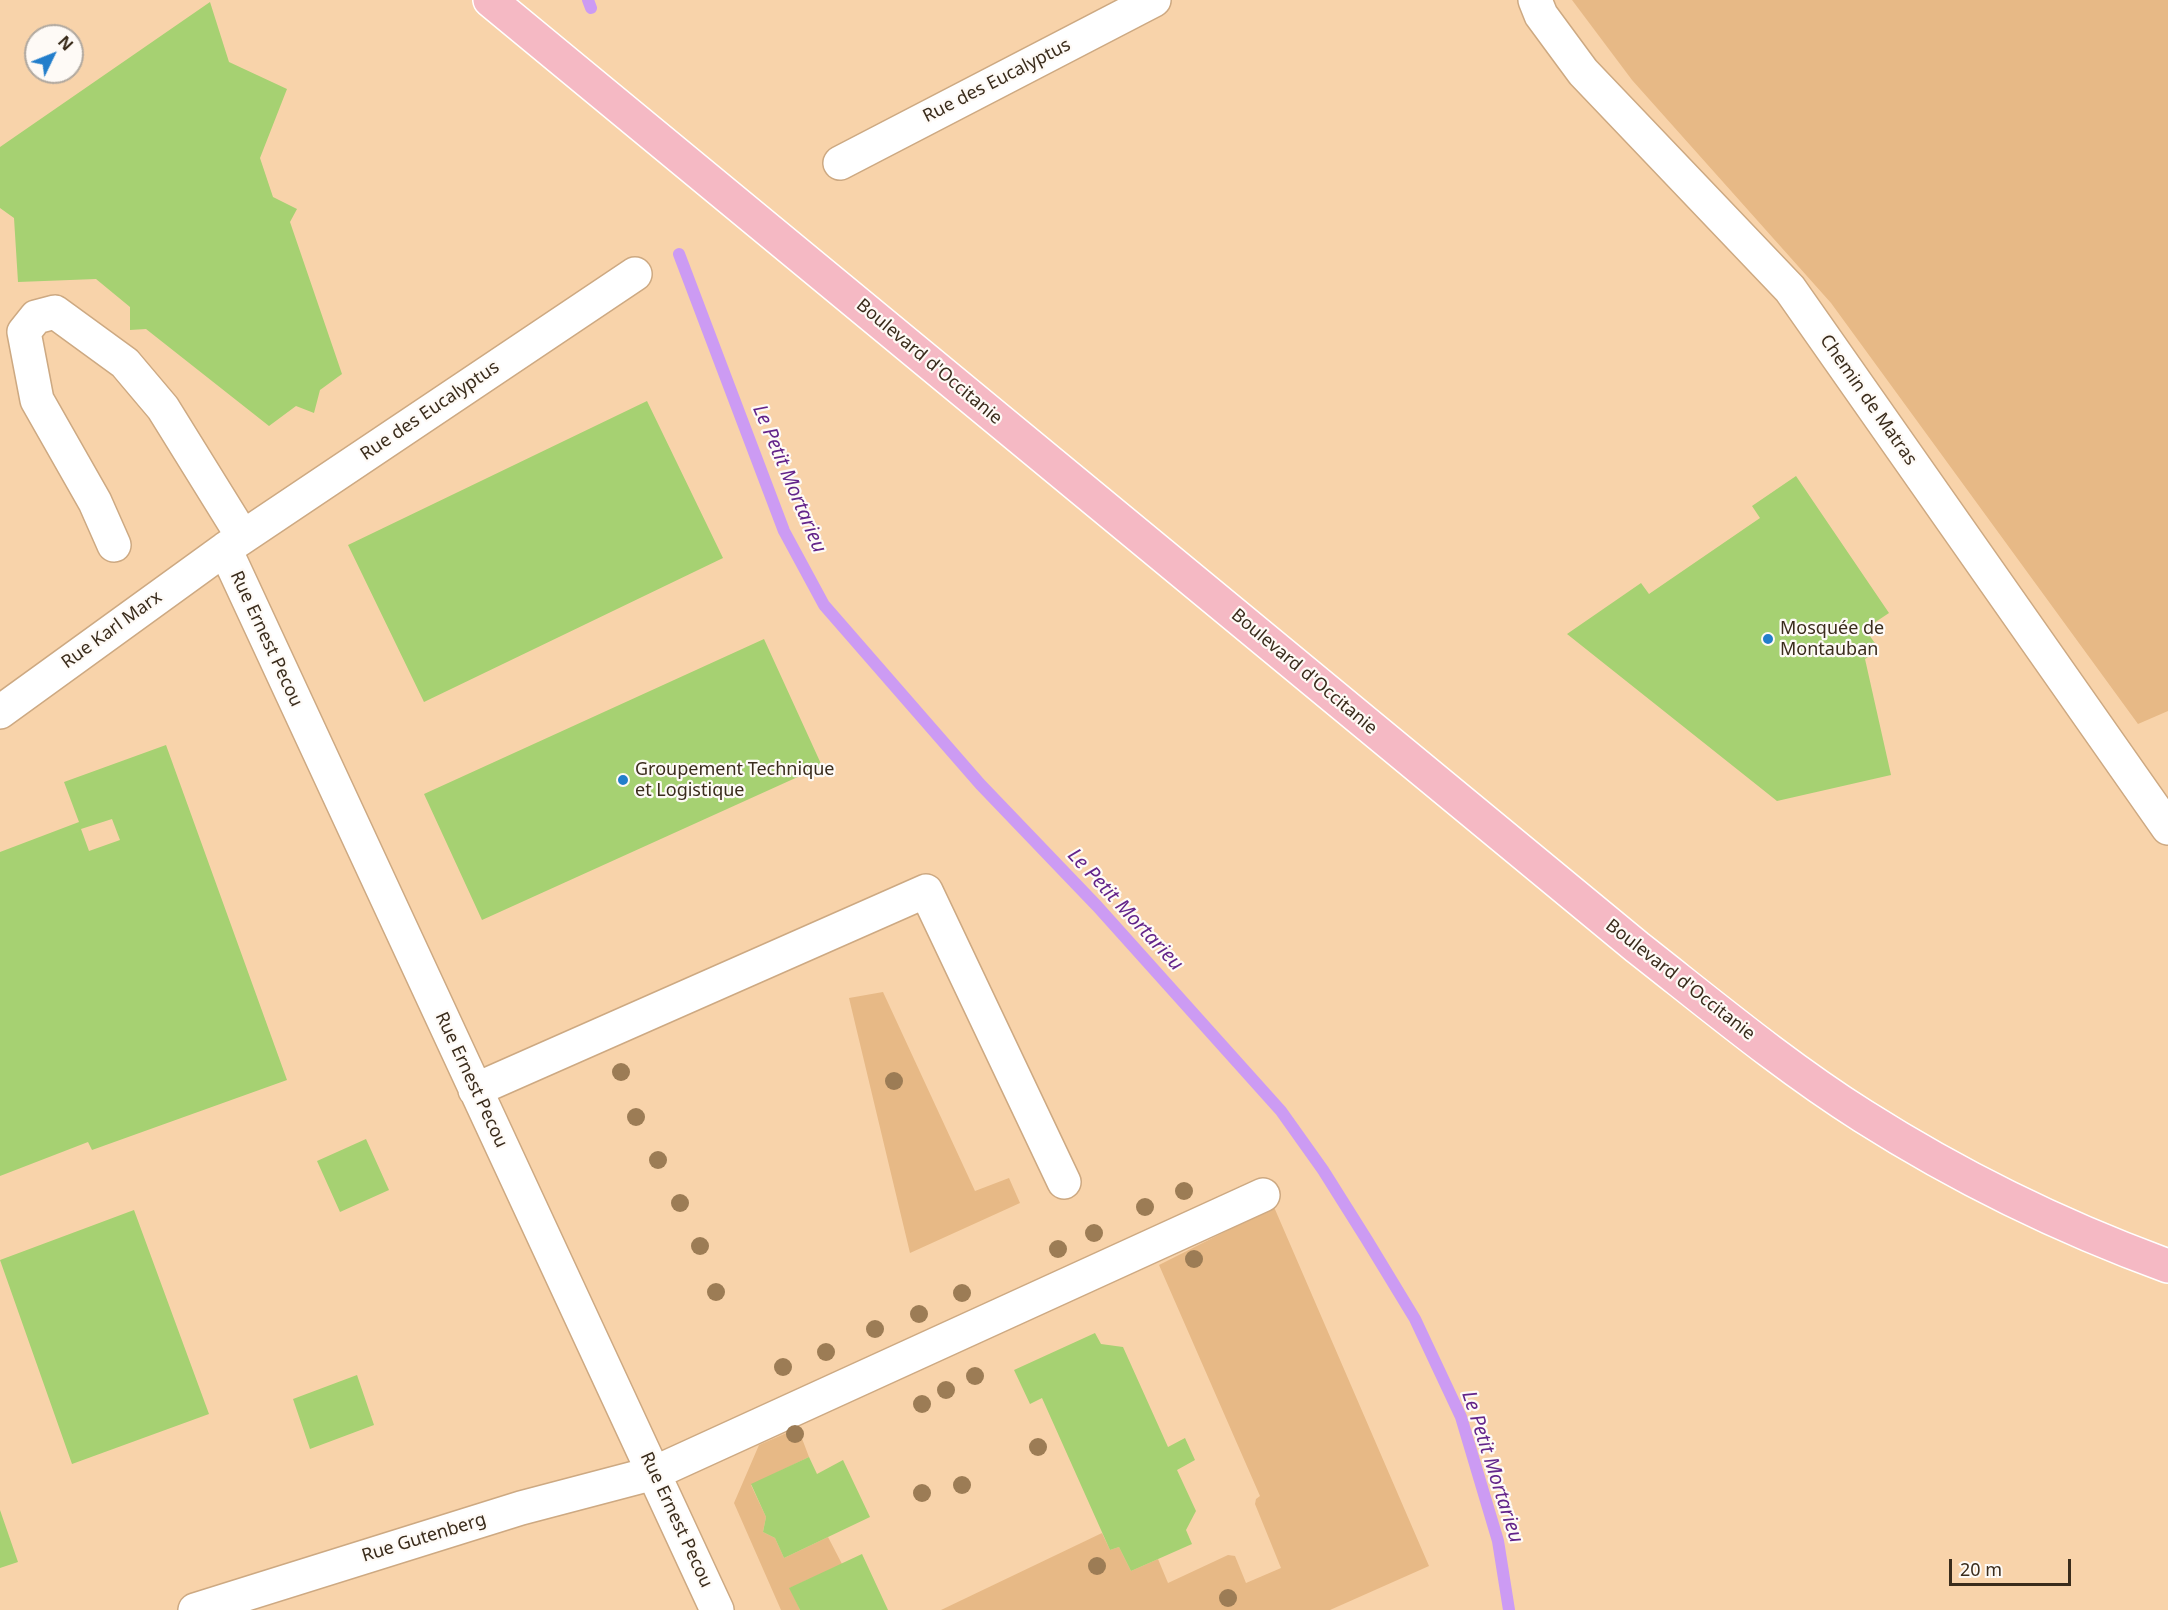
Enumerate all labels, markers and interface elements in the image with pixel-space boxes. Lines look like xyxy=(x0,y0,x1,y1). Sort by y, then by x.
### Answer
north arrow xyxy=(24,24,84,84)
text: N xyxy=(53,31,78,55)
street label: Rue des Eucalyptus xyxy=(920,34,1074,128)
street label: Boulevard d'Occitanie xyxy=(852,295,1006,429)
street label: Chemin de Matras xyxy=(1815,331,1921,469)
street label: Rue des Eucalyptus xyxy=(357,357,503,465)
water label: Le Petit Mortarieu xyxy=(747,401,831,557)
street label: Rue Ernest Pecou xyxy=(225,568,307,710)
street label: Rue Karl Marx xyxy=(58,586,166,674)
street label: Boulevard d'Occitanie xyxy=(1227,605,1381,739)
place label: Mosquée de Montauban xyxy=(1780,618,1884,660)
marker: Mosquée de Montauban xyxy=(1761,632,1775,646)
place label: Groupement Technique et Logistique xyxy=(635,759,834,802)
marker: Groupement Technique et Logistique xyxy=(616,773,630,787)
water label: Le Petit Mortarieu xyxy=(1062,844,1188,976)
street label: Boulevard d'Occitanie xyxy=(1601,915,1759,1045)
street label: Rue Ernest Pecou xyxy=(430,1009,512,1151)
water label: Le Petit Mortarieu xyxy=(1456,1388,1528,1546)
street label: Rue Ernest Pecou xyxy=(635,1449,717,1591)
street label: Rue Gutenberg xyxy=(359,1509,489,1567)
scale bar xyxy=(1952,1547,2074,1585)
text: 20 m xyxy=(1960,1557,2002,1581)

